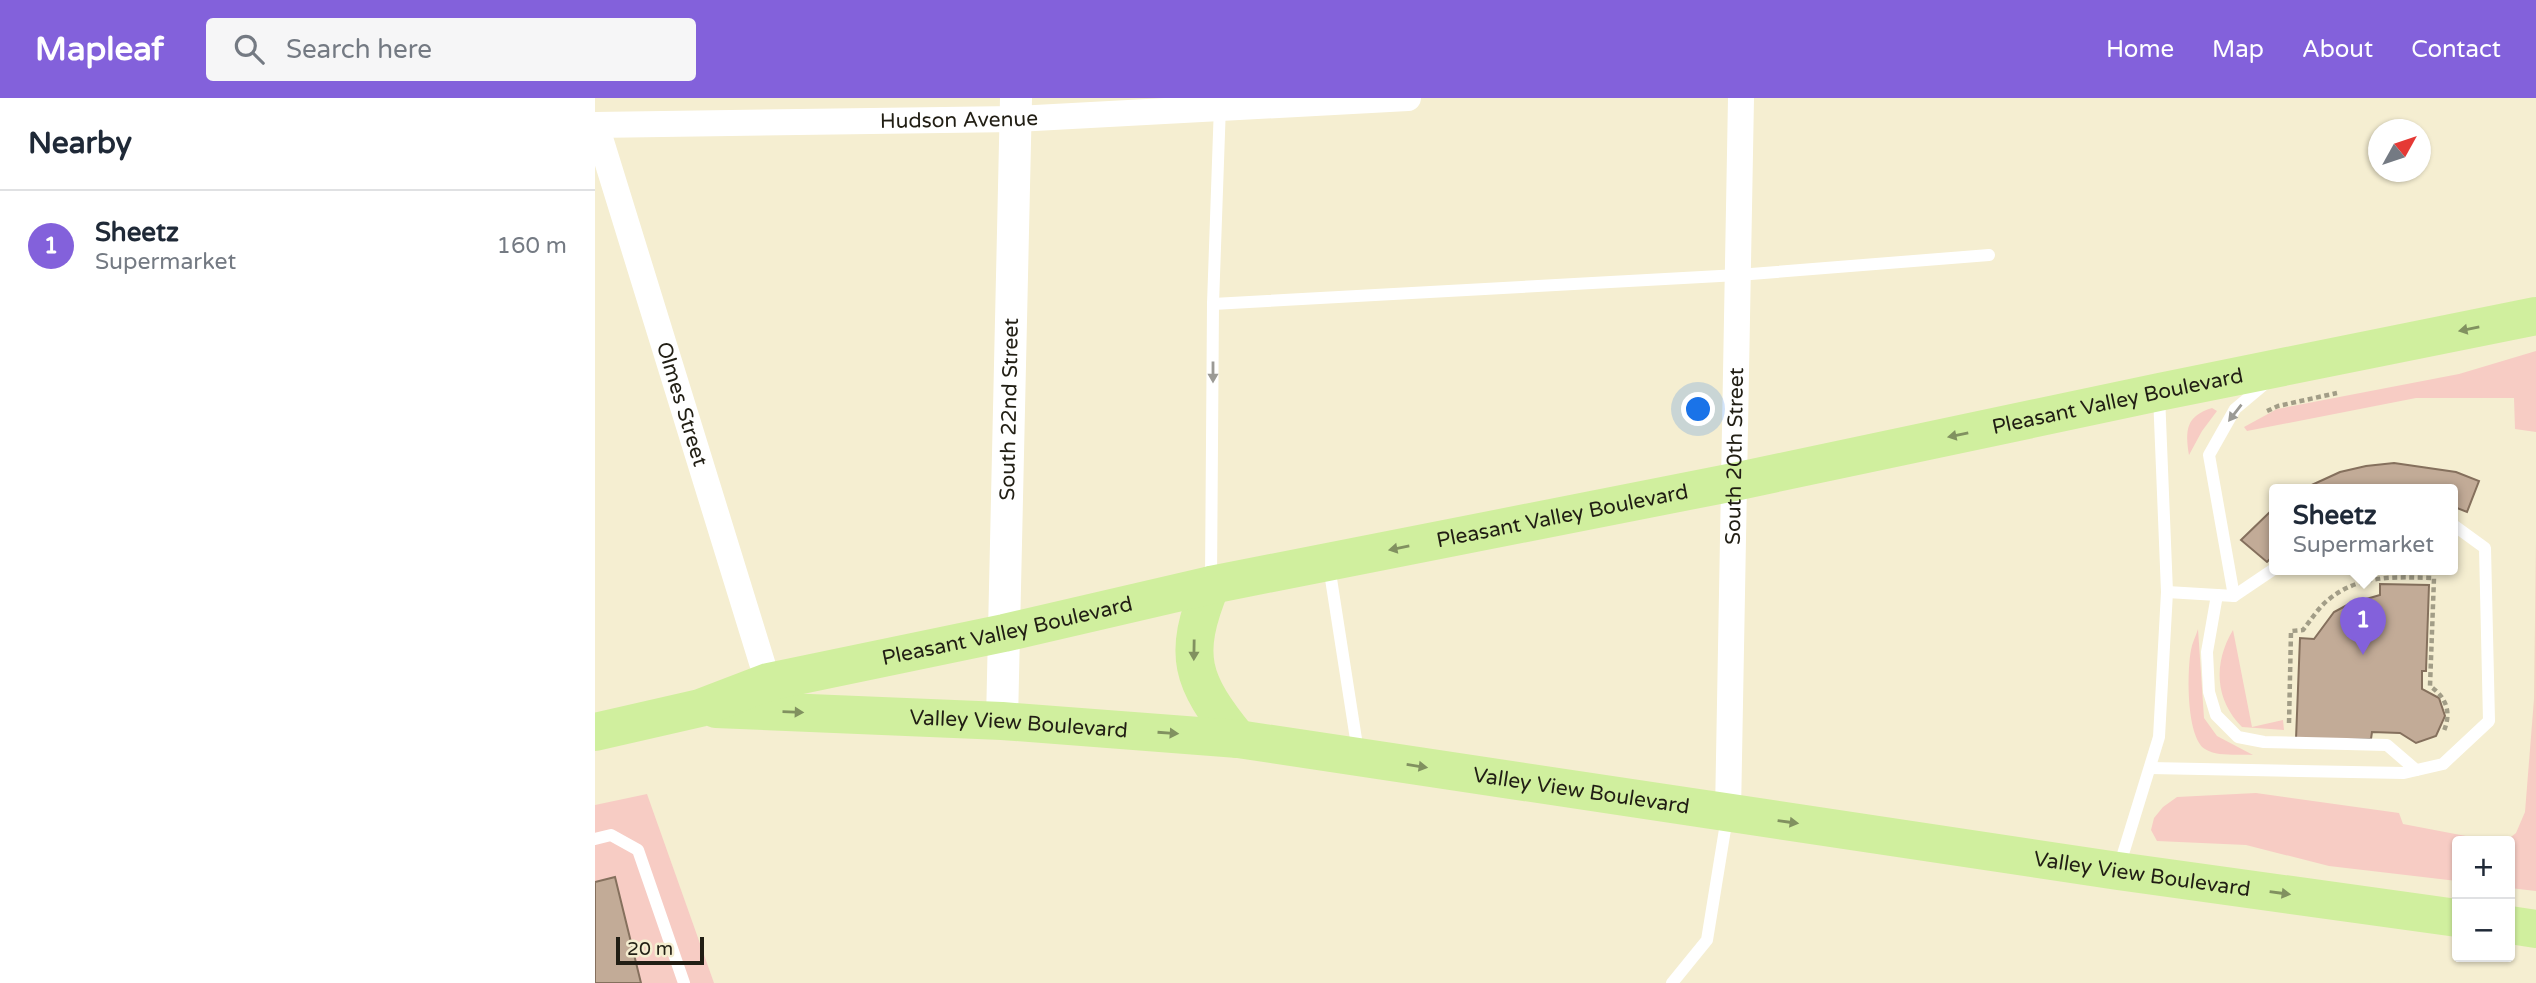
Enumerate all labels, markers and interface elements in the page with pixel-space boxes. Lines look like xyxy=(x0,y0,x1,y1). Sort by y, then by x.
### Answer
search box xyxy=(206,18,696,81)
text: Mapleaf xyxy=(35,30,164,69)
icon: search xyxy=(230,30,268,68)
text: Search here xyxy=(286,34,432,65)
text: Home xyxy=(2106,35,2174,64)
text: Map xyxy=(2212,35,2264,64)
text: About xyxy=(2302,35,2373,64)
text: Contact xyxy=(2411,35,2501,64)
street label: Hudson Avenue xyxy=(880,106,1039,134)
north arrow xyxy=(2368,119,2431,182)
text: Nearby xyxy=(28,125,132,162)
text: Sheetz xyxy=(95,217,179,248)
text: 1 xyxy=(44,232,58,260)
text: 160 m xyxy=(497,232,567,260)
text: Supermarket xyxy=(95,248,236,276)
street label: South 22nd Street xyxy=(995,317,1024,501)
one-way arrow xyxy=(2458,324,2480,335)
street label: Olmes Street xyxy=(651,339,713,469)
one-way arrow xyxy=(1207,361,1219,383)
street label: Pleasant Valley Boulevard xyxy=(1990,363,2245,440)
street label: South 20th Street xyxy=(1721,367,1749,545)
your location xyxy=(1681,392,1715,426)
one-way arrow xyxy=(2228,403,2243,421)
one-way arrow xyxy=(1947,429,1969,440)
street label: Pleasant Valley Boulevard xyxy=(1434,479,1690,553)
popup xyxy=(2269,484,2458,575)
text: Sheetz xyxy=(2293,500,2377,531)
text: Supermarket xyxy=(2293,531,2434,559)
one-way arrow xyxy=(1388,543,1410,554)
street label: Pleasant Valley Boulevard xyxy=(880,592,1135,671)
pin: 1 xyxy=(2340,597,2386,655)
one-way arrow xyxy=(1189,640,1200,662)
street label: Valley View Boulevard xyxy=(909,705,1129,744)
one-way arrow xyxy=(782,707,804,718)
one-way arrow xyxy=(1157,728,1179,739)
one-way arrow xyxy=(1407,761,1429,772)
street label: Valley View Boulevard xyxy=(1471,762,1691,820)
one-way arrow xyxy=(1777,817,1799,828)
map controls xyxy=(2452,836,2515,962)
button: + xyxy=(2452,836,2515,899)
street label: Valley View Boulevard xyxy=(2032,847,2252,902)
one-way arrow xyxy=(2269,888,2291,899)
button: − xyxy=(2452,899,2515,962)
scale bar xyxy=(616,934,703,966)
text: 20 m xyxy=(627,938,673,960)

